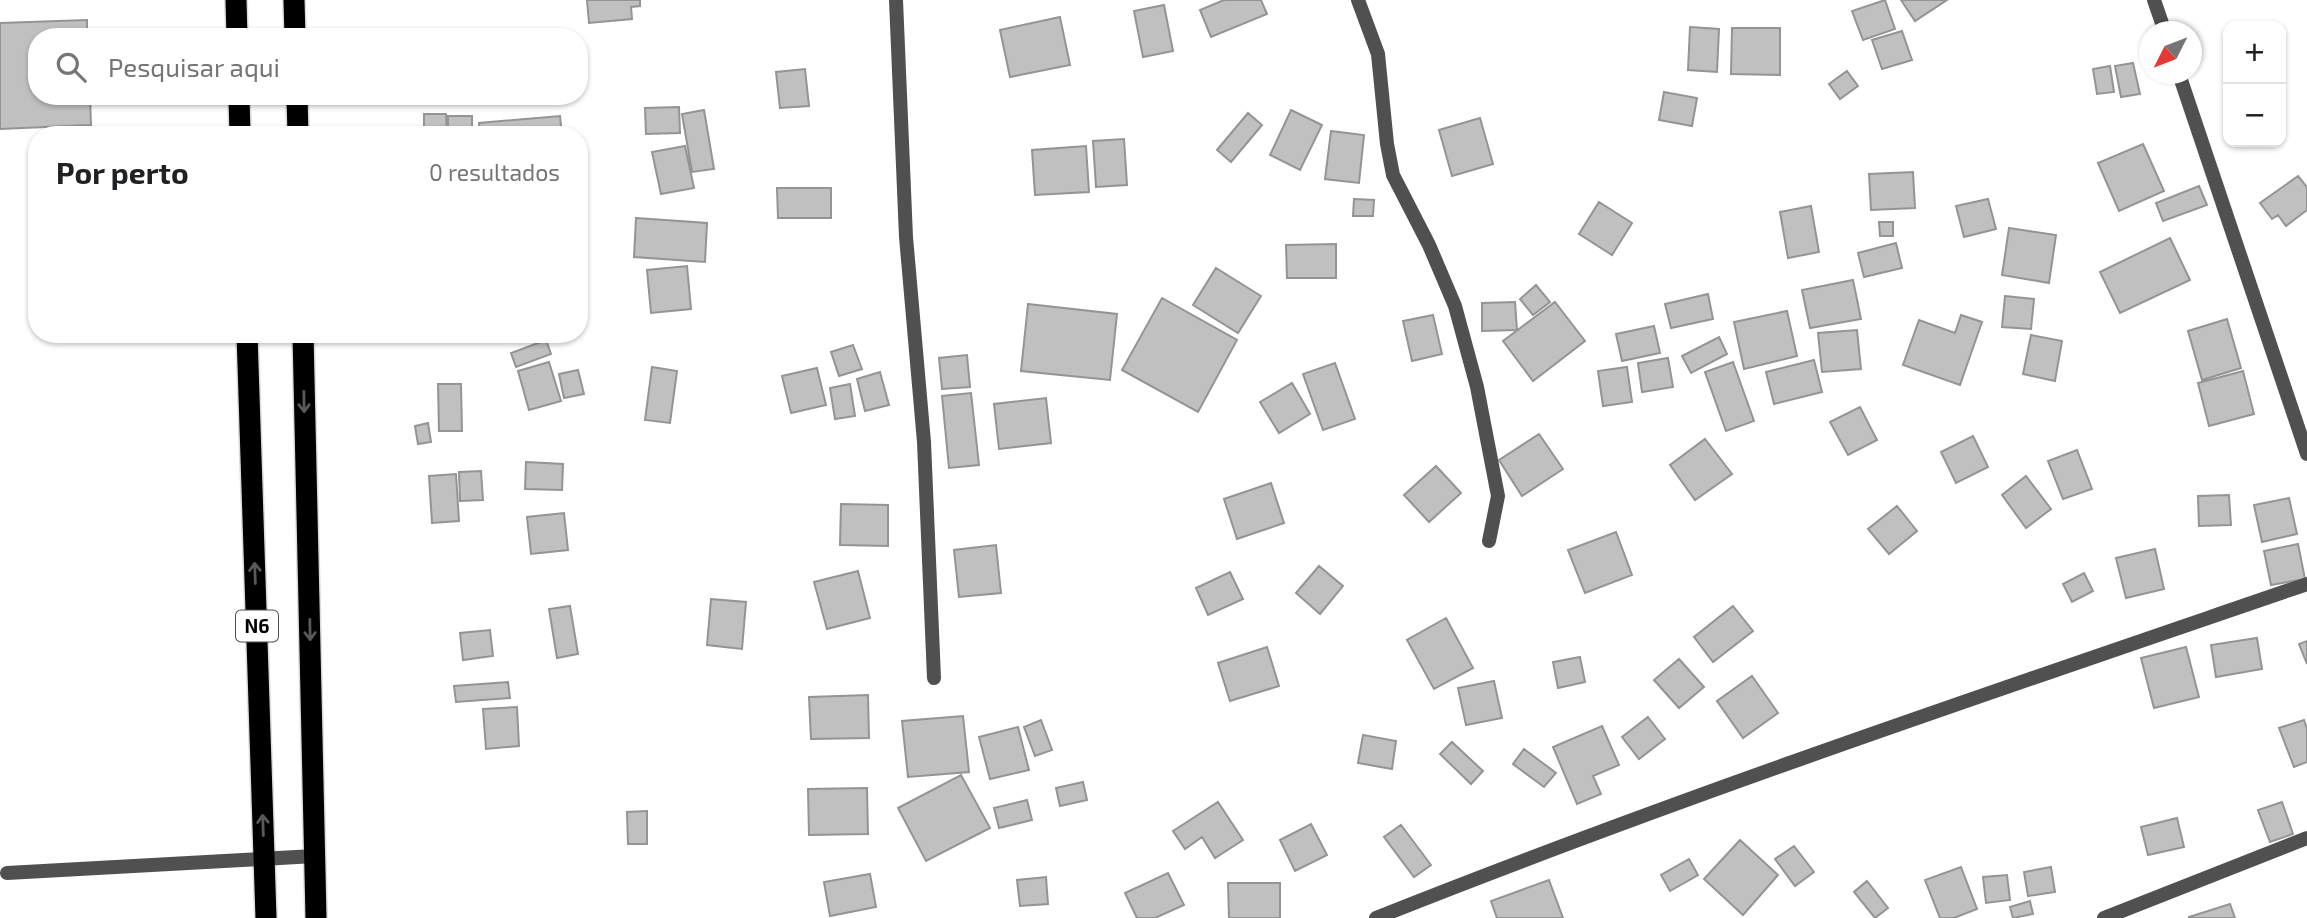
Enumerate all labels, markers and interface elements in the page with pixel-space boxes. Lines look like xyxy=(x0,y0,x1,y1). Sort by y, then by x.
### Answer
north arrow xyxy=(2139,21,2202,84)
map controls xyxy=(2223,21,2286,147)
button: + xyxy=(2223,21,2286,84)
search box xyxy=(28,28,588,105)
icon: search xyxy=(52,48,90,86)
text: Pesquisar aqui xyxy=(108,51,280,82)
button: − xyxy=(2223,84,2286,147)
text: Por perto xyxy=(56,154,189,190)
text: 0 resultados xyxy=(429,158,560,186)
one-way arrow xyxy=(298,391,311,414)
one-way arrow xyxy=(248,562,261,585)
road number: N6 xyxy=(236,610,278,642)
one-way arrow xyxy=(303,618,316,641)
one-way arrow xyxy=(257,814,270,837)

